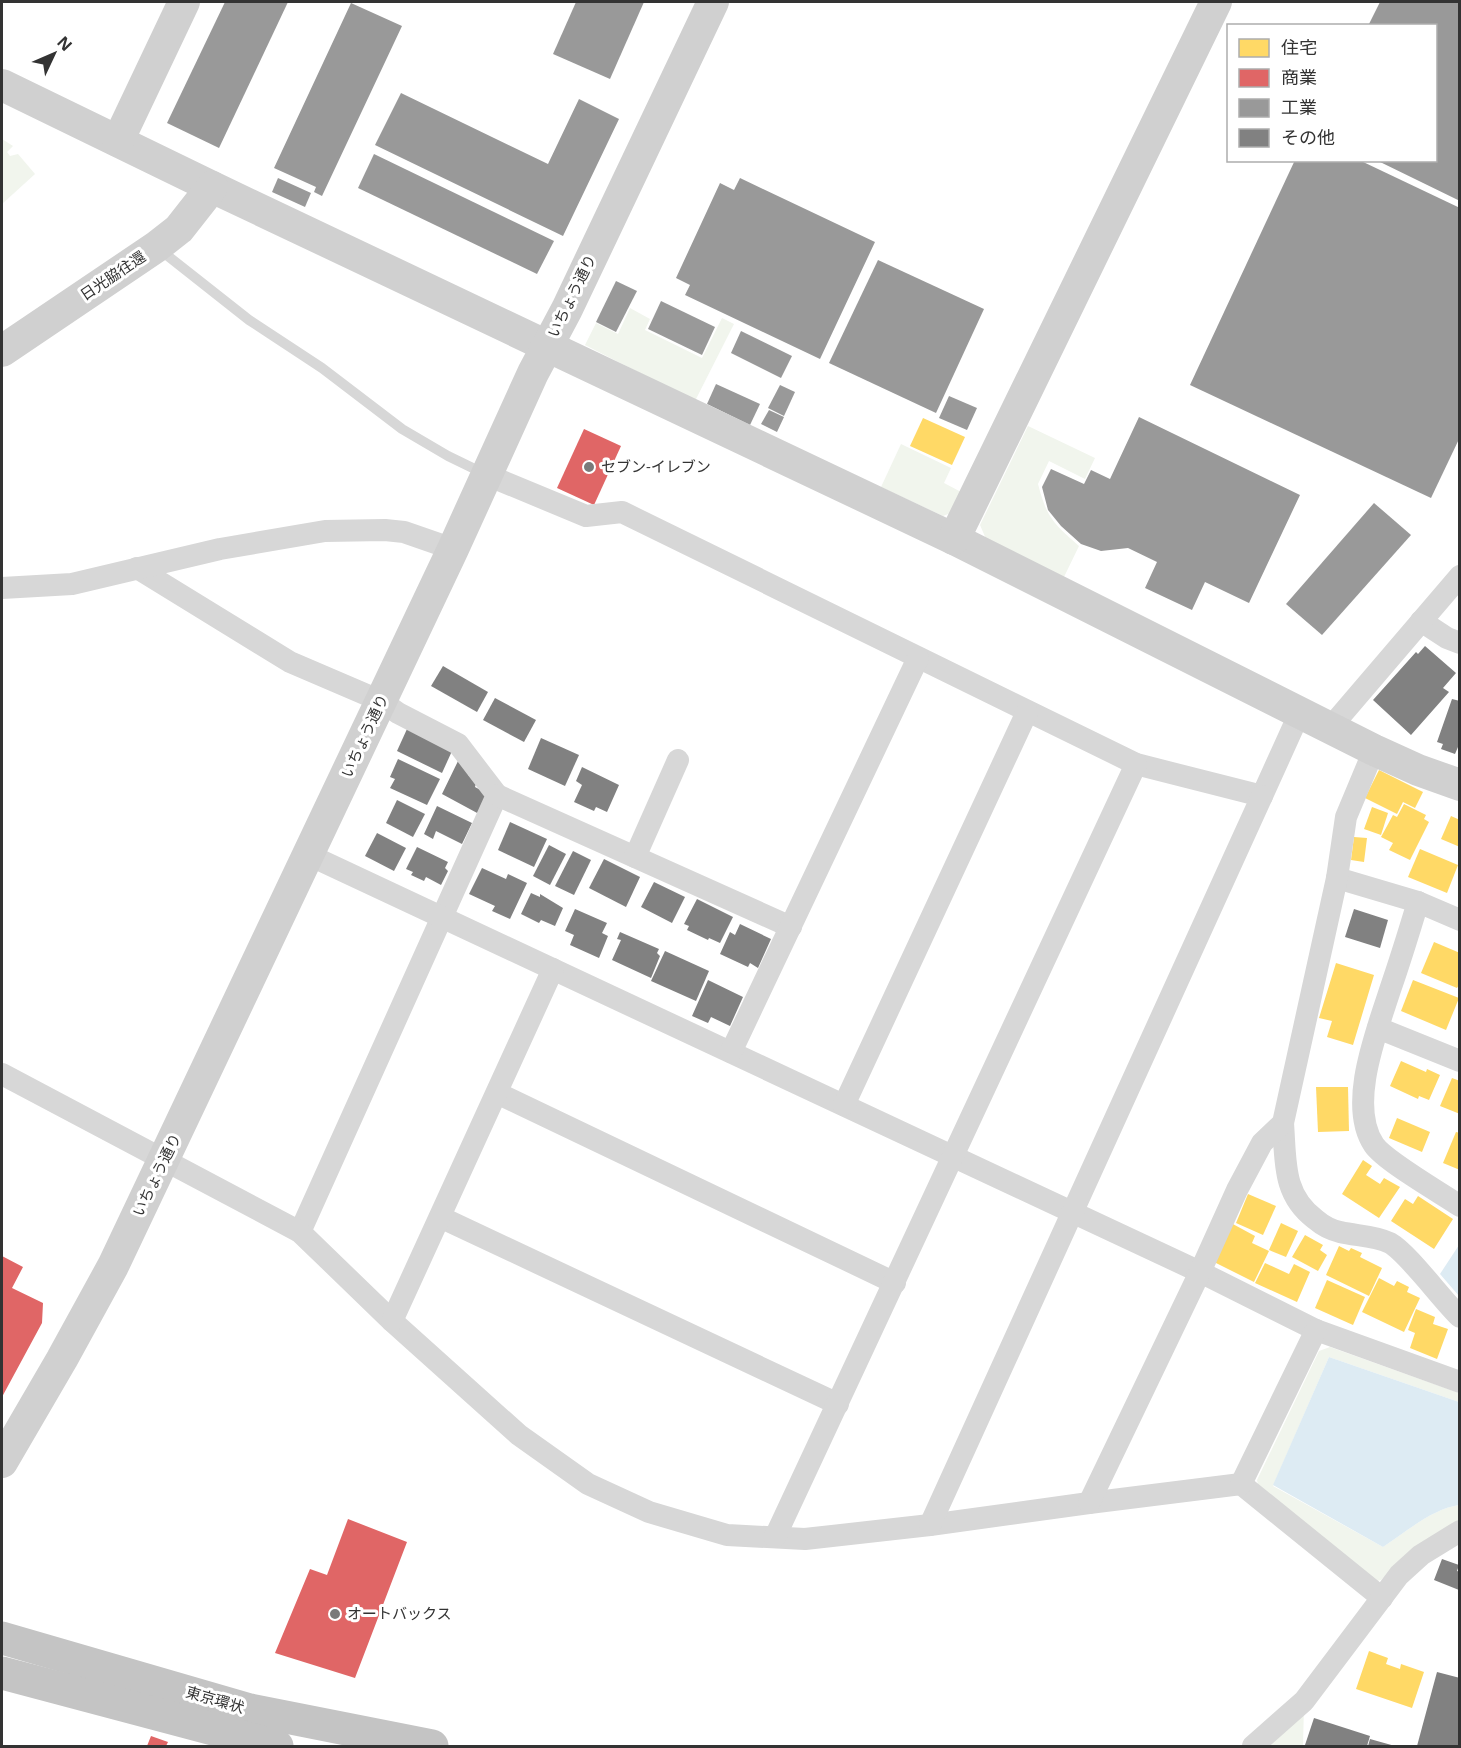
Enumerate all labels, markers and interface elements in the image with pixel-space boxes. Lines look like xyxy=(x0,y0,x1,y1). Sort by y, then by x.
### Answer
north arrow xyxy=(24,24,84,84)
legend xyxy=(1227,24,1437,162)
text: N xyxy=(52,31,77,56)
text: 住宅 xyxy=(1281,35,1317,59)
text: 商業 xyxy=(1281,65,1317,89)
text: 工業 xyxy=(1281,95,1317,119)
text: その他 xyxy=(1281,125,1335,149)
street label: 日光脇往還 xyxy=(76,246,149,304)
street label: いちょう通り xyxy=(542,251,600,340)
place label: セブン-イレブン xyxy=(601,456,711,476)
marker: セブン-イレブン xyxy=(582,460,596,474)
street label: いちょう通り xyxy=(336,691,392,781)
street label: いちょう通り xyxy=(127,1130,185,1219)
place label: オートバックス xyxy=(347,1603,452,1623)
marker: オートバックス xyxy=(328,1607,342,1621)
street label: 東京環状 xyxy=(184,1681,247,1717)

